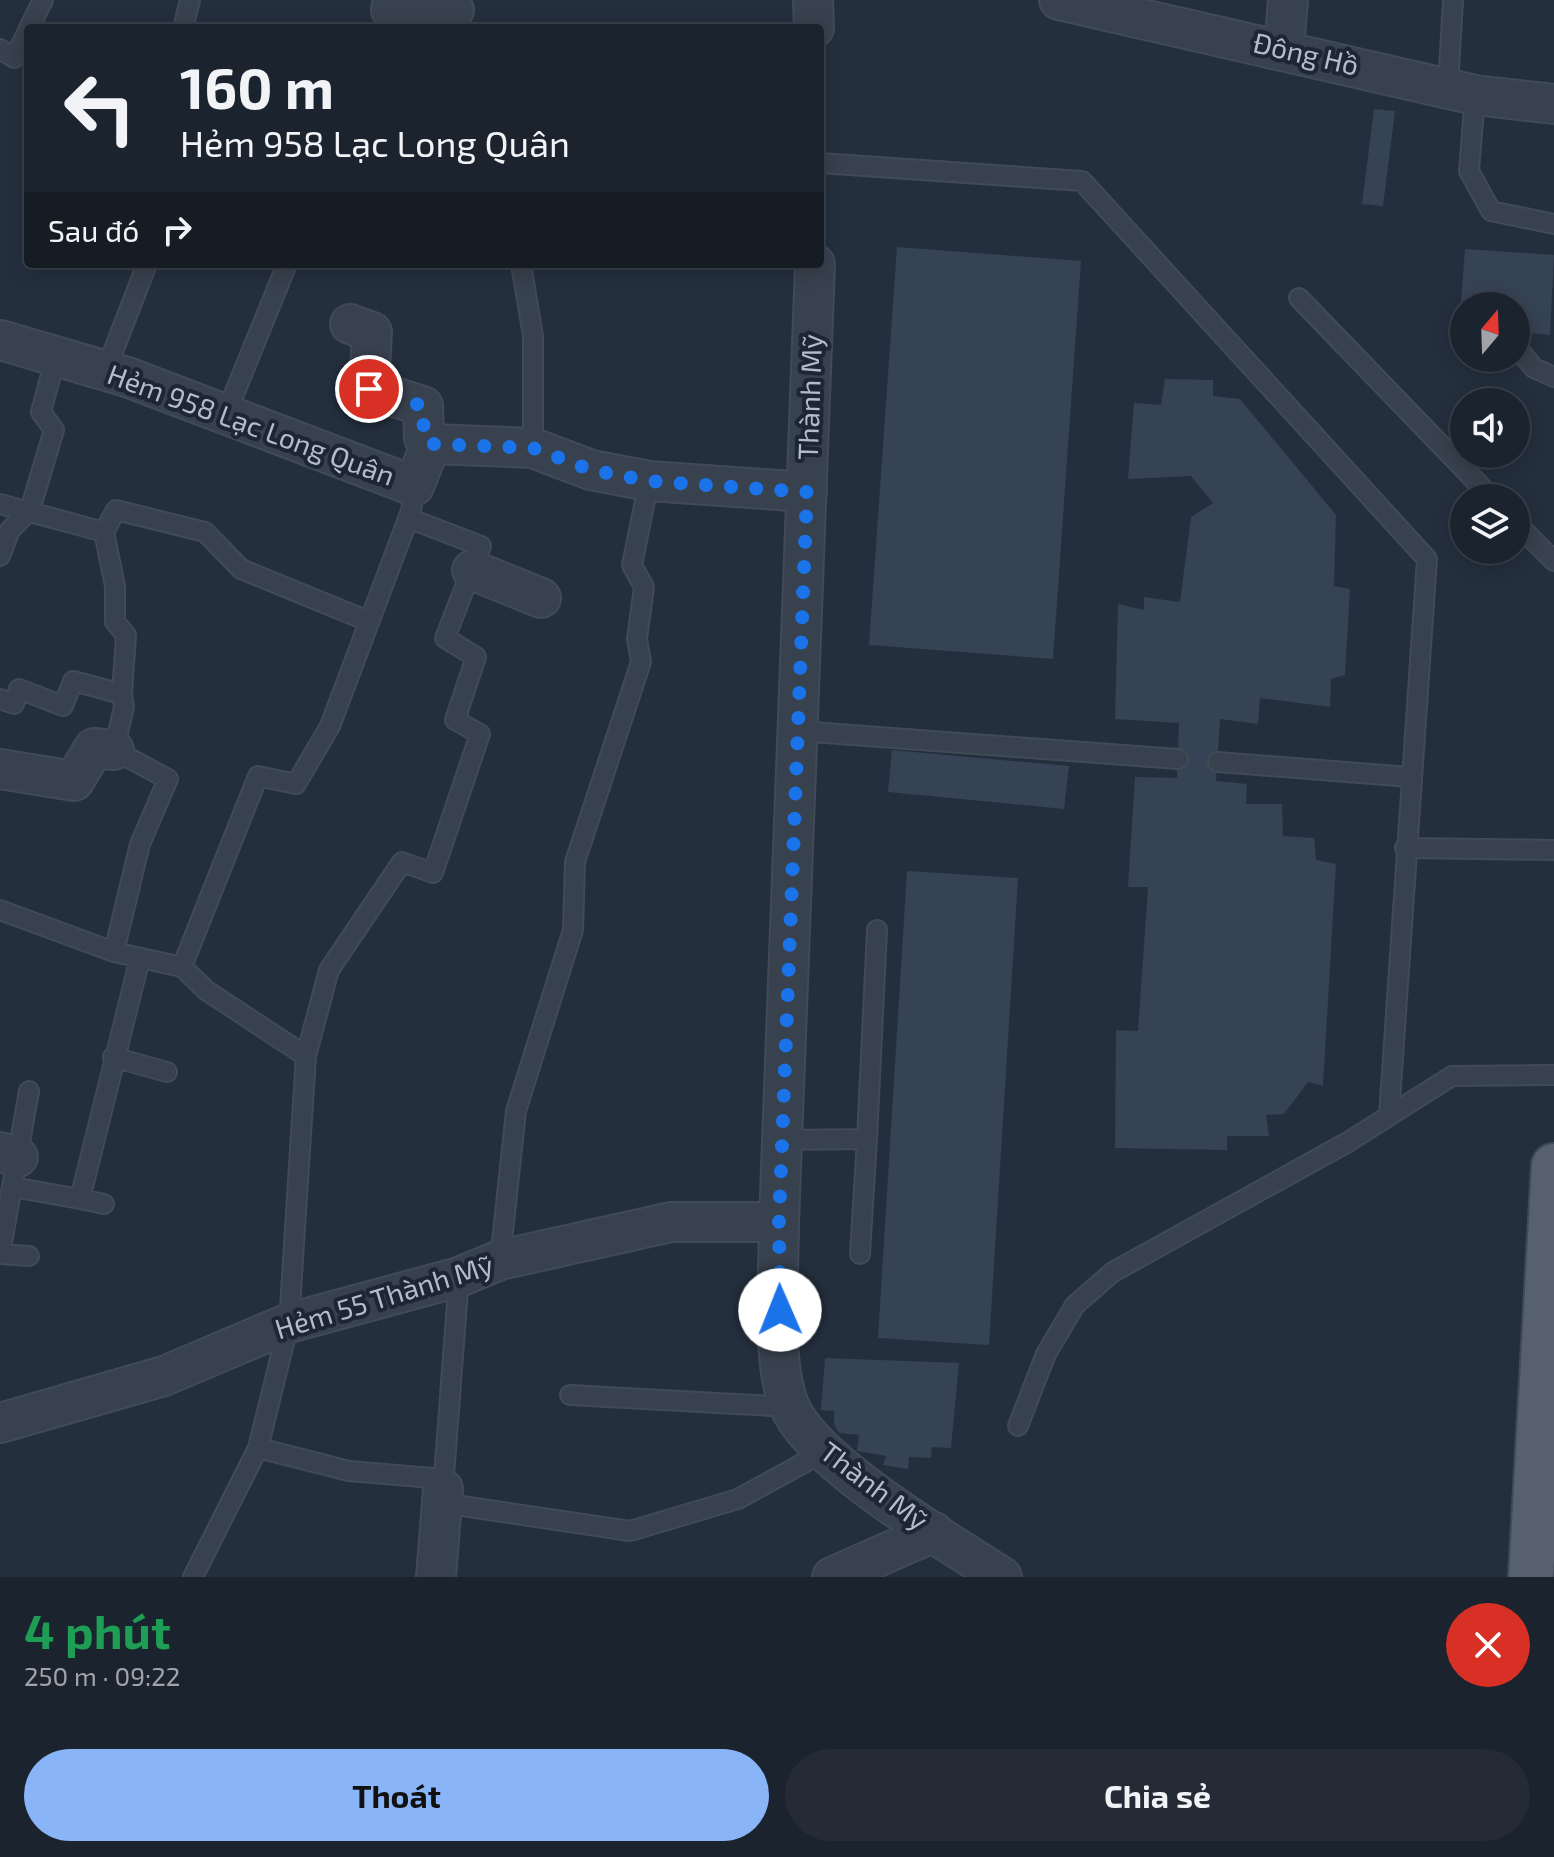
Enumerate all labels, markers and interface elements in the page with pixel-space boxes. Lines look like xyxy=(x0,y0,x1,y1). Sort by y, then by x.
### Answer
street label: Đông Hồ xyxy=(1250,24,1362,82)
text: 160 m xyxy=(180,53,334,120)
icon: left xyxy=(48,56,152,160)
text: Hẻm 958 Lạc Long Quân xyxy=(180,121,570,164)
icon: right xyxy=(155,208,199,252)
text: Sau đó xyxy=(48,212,139,248)
north arrow xyxy=(1450,292,1530,372)
map controls xyxy=(1450,292,1530,564)
street label: Thành Mỹ xyxy=(790,333,828,461)
pin xyxy=(335,355,403,423)
street label: Hẻm 958 Lạc Long Quân xyxy=(103,356,400,492)
icon: arrive xyxy=(347,367,391,411)
button: sound xyxy=(1450,388,1530,468)
button: layers xyxy=(1450,484,1530,564)
street label: Hẻm 55 Thành Mỹ xyxy=(271,1247,497,1345)
position arrow xyxy=(738,1268,822,1352)
street label: Thành Mỹ xyxy=(814,1434,935,1537)
text: 4 phút xyxy=(24,1601,171,1659)
button: close xyxy=(1446,1603,1530,1687)
text: 250 m · 09:22 xyxy=(24,1660,180,1691)
button: Thoát xyxy=(24,1749,769,1841)
button: Chia sẻ xyxy=(785,1749,1530,1841)

